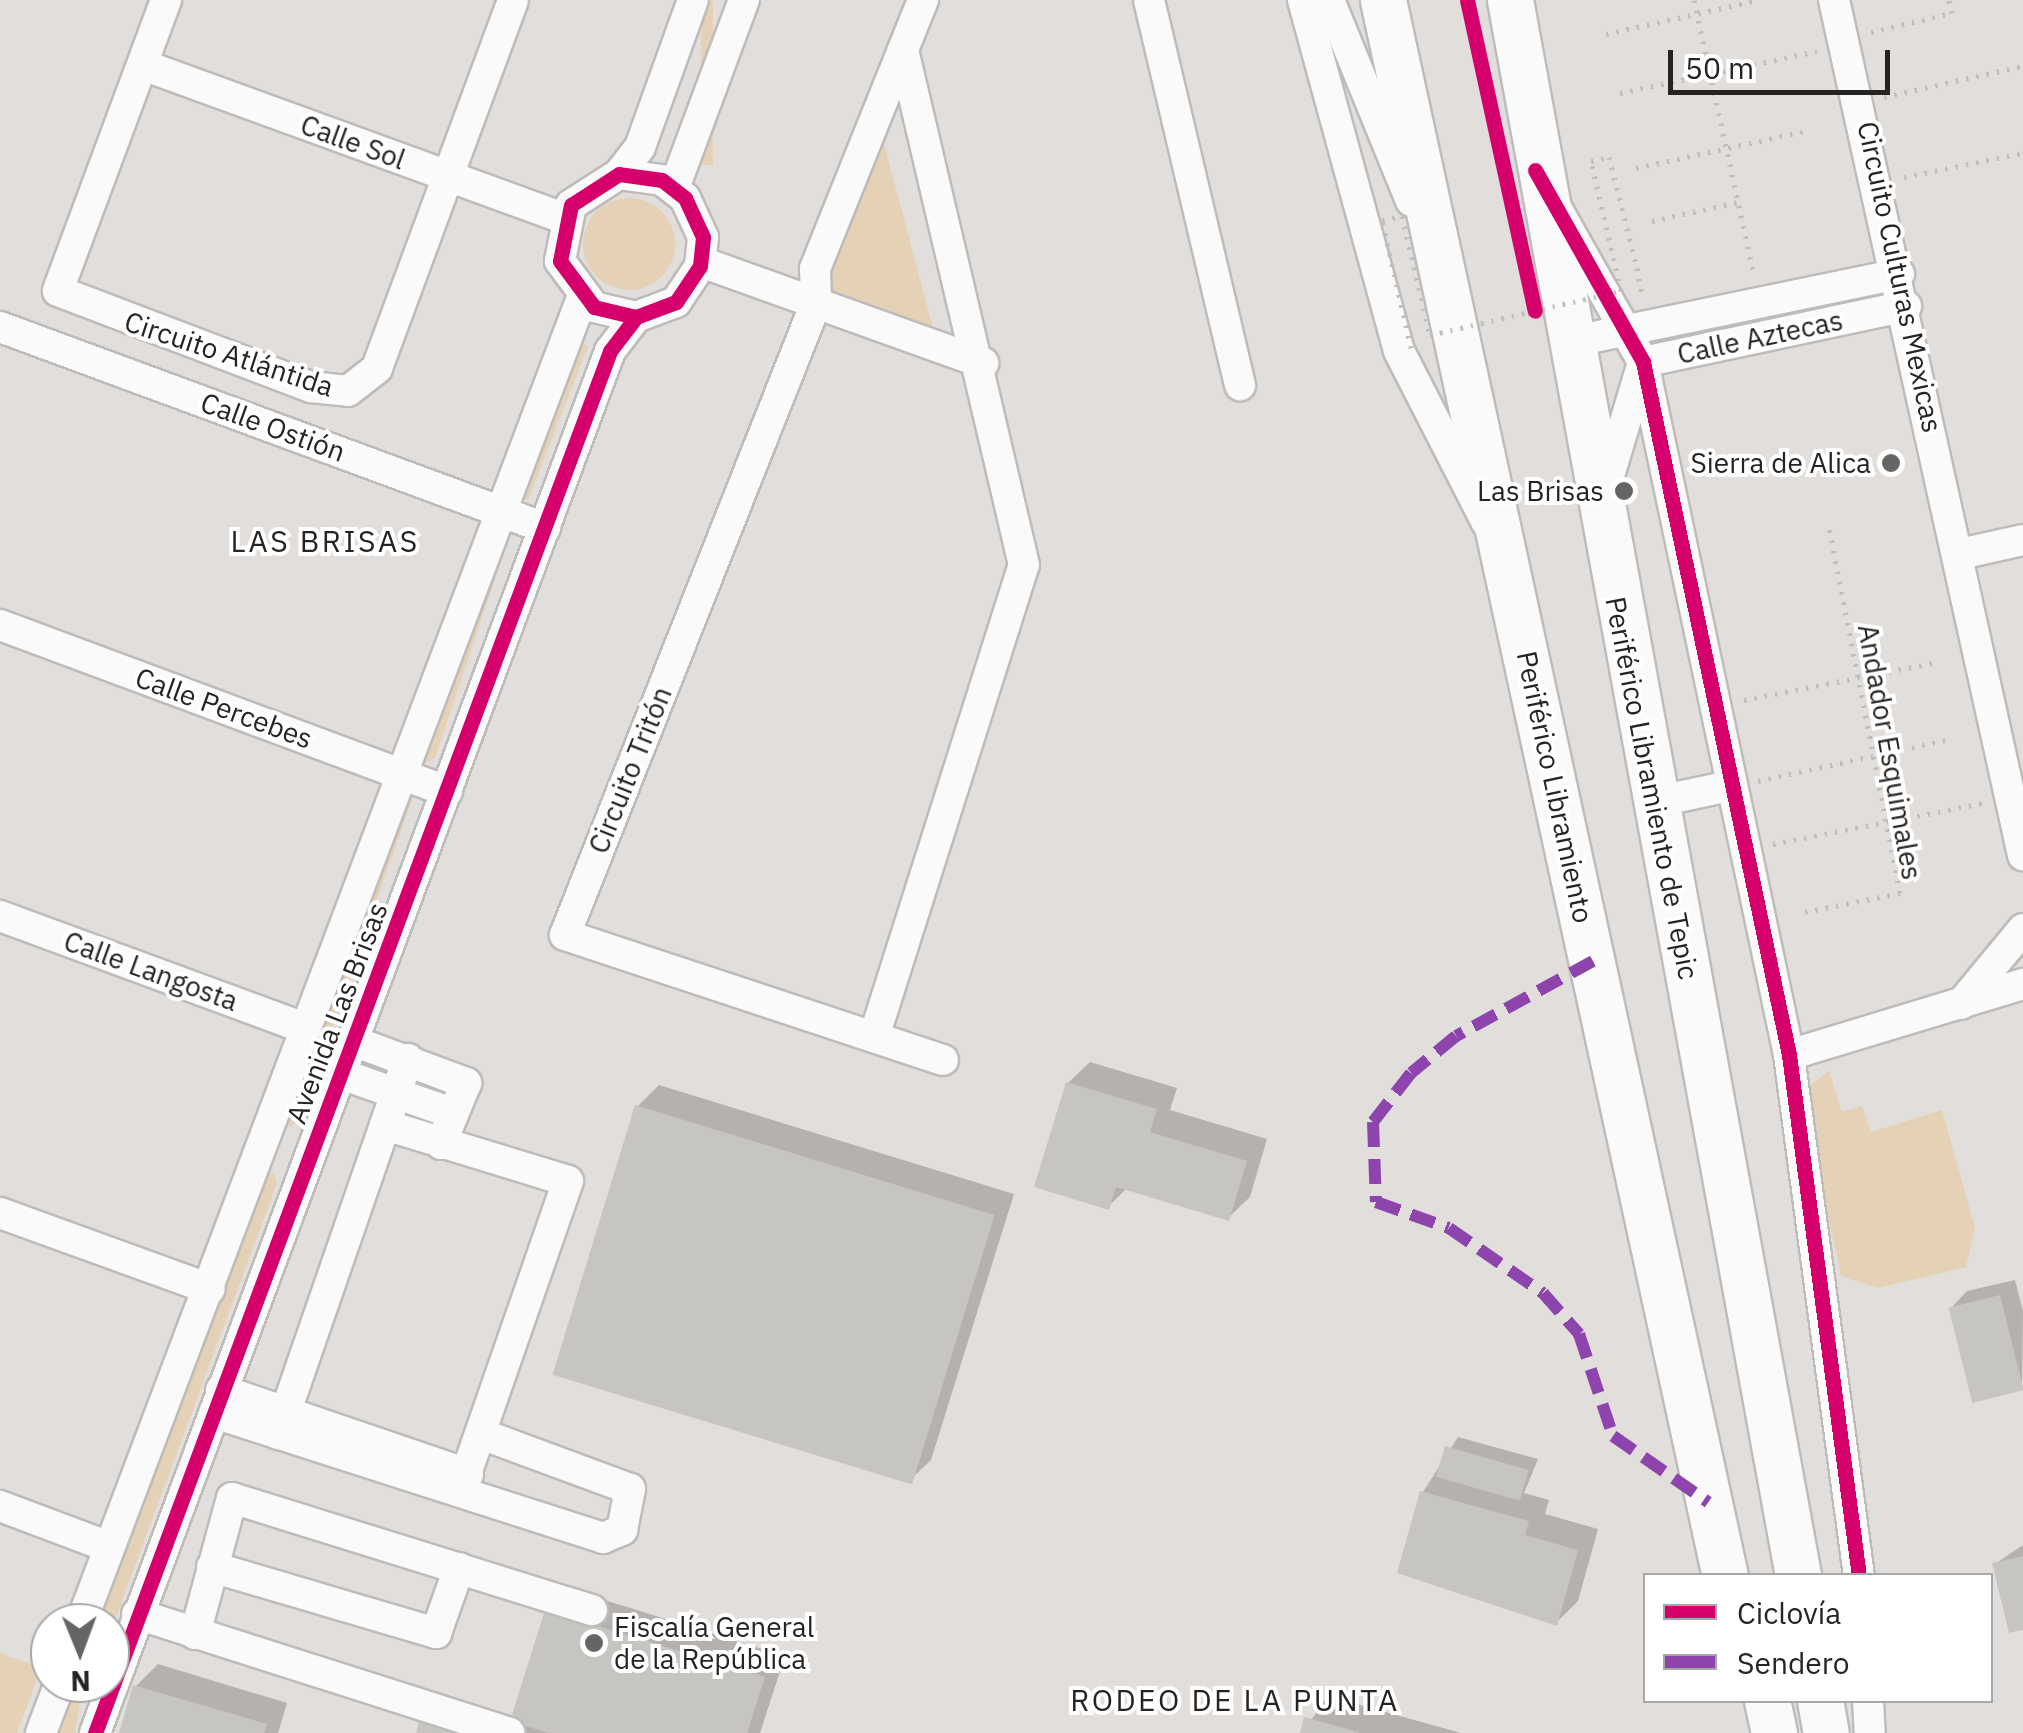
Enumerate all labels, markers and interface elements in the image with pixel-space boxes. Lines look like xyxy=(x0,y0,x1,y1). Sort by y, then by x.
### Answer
scale bar xyxy=(1673,30,1896,92)
text: 50 m xyxy=(1685,48,1754,87)
street label: Calle Sol xyxy=(296,108,410,176)
street label: Circuito Culturas Mexicas xyxy=(1851,118,1949,436)
street label: Calle Aztecas xyxy=(1674,303,1846,371)
street label: Circuito Atlántida xyxy=(120,304,338,404)
street label: Calle Ostión xyxy=(196,385,350,469)
place label: Sierra de Alica xyxy=(1691,446,1871,480)
marker: Sierra de Alica xyxy=(1880,452,1902,474)
place label: Las Brisas xyxy=(1477,474,1604,508)
marker: Las Brisas xyxy=(1613,480,1635,502)
district label: LAS BRISAS xyxy=(230,523,420,559)
street label: Periférico Libramiento de Tepic xyxy=(1598,594,1706,982)
street label: Andador Esquimales xyxy=(1851,622,1929,882)
street label: Periférico Libramiento xyxy=(1510,648,1600,926)
street label: Calle Percebes xyxy=(131,660,317,756)
street label: Circuito Tritón xyxy=(581,682,679,858)
street label: Avenida Las Brisas xyxy=(279,898,395,1128)
street label: Calle Langosta xyxy=(59,924,243,1018)
legend xyxy=(1643,1573,1993,1703)
text: Ciclovía xyxy=(1737,1593,1841,1632)
north arrow xyxy=(30,1603,130,1703)
place label: Fiscalía General de la República xyxy=(614,1610,814,1676)
marker: Fiscalía General de la República xyxy=(583,1632,605,1654)
text: Sendero xyxy=(1737,1643,1849,1682)
text: N xyxy=(70,1663,91,1700)
district label: RODEO DE LA PUNTA xyxy=(1070,1682,1400,1718)

